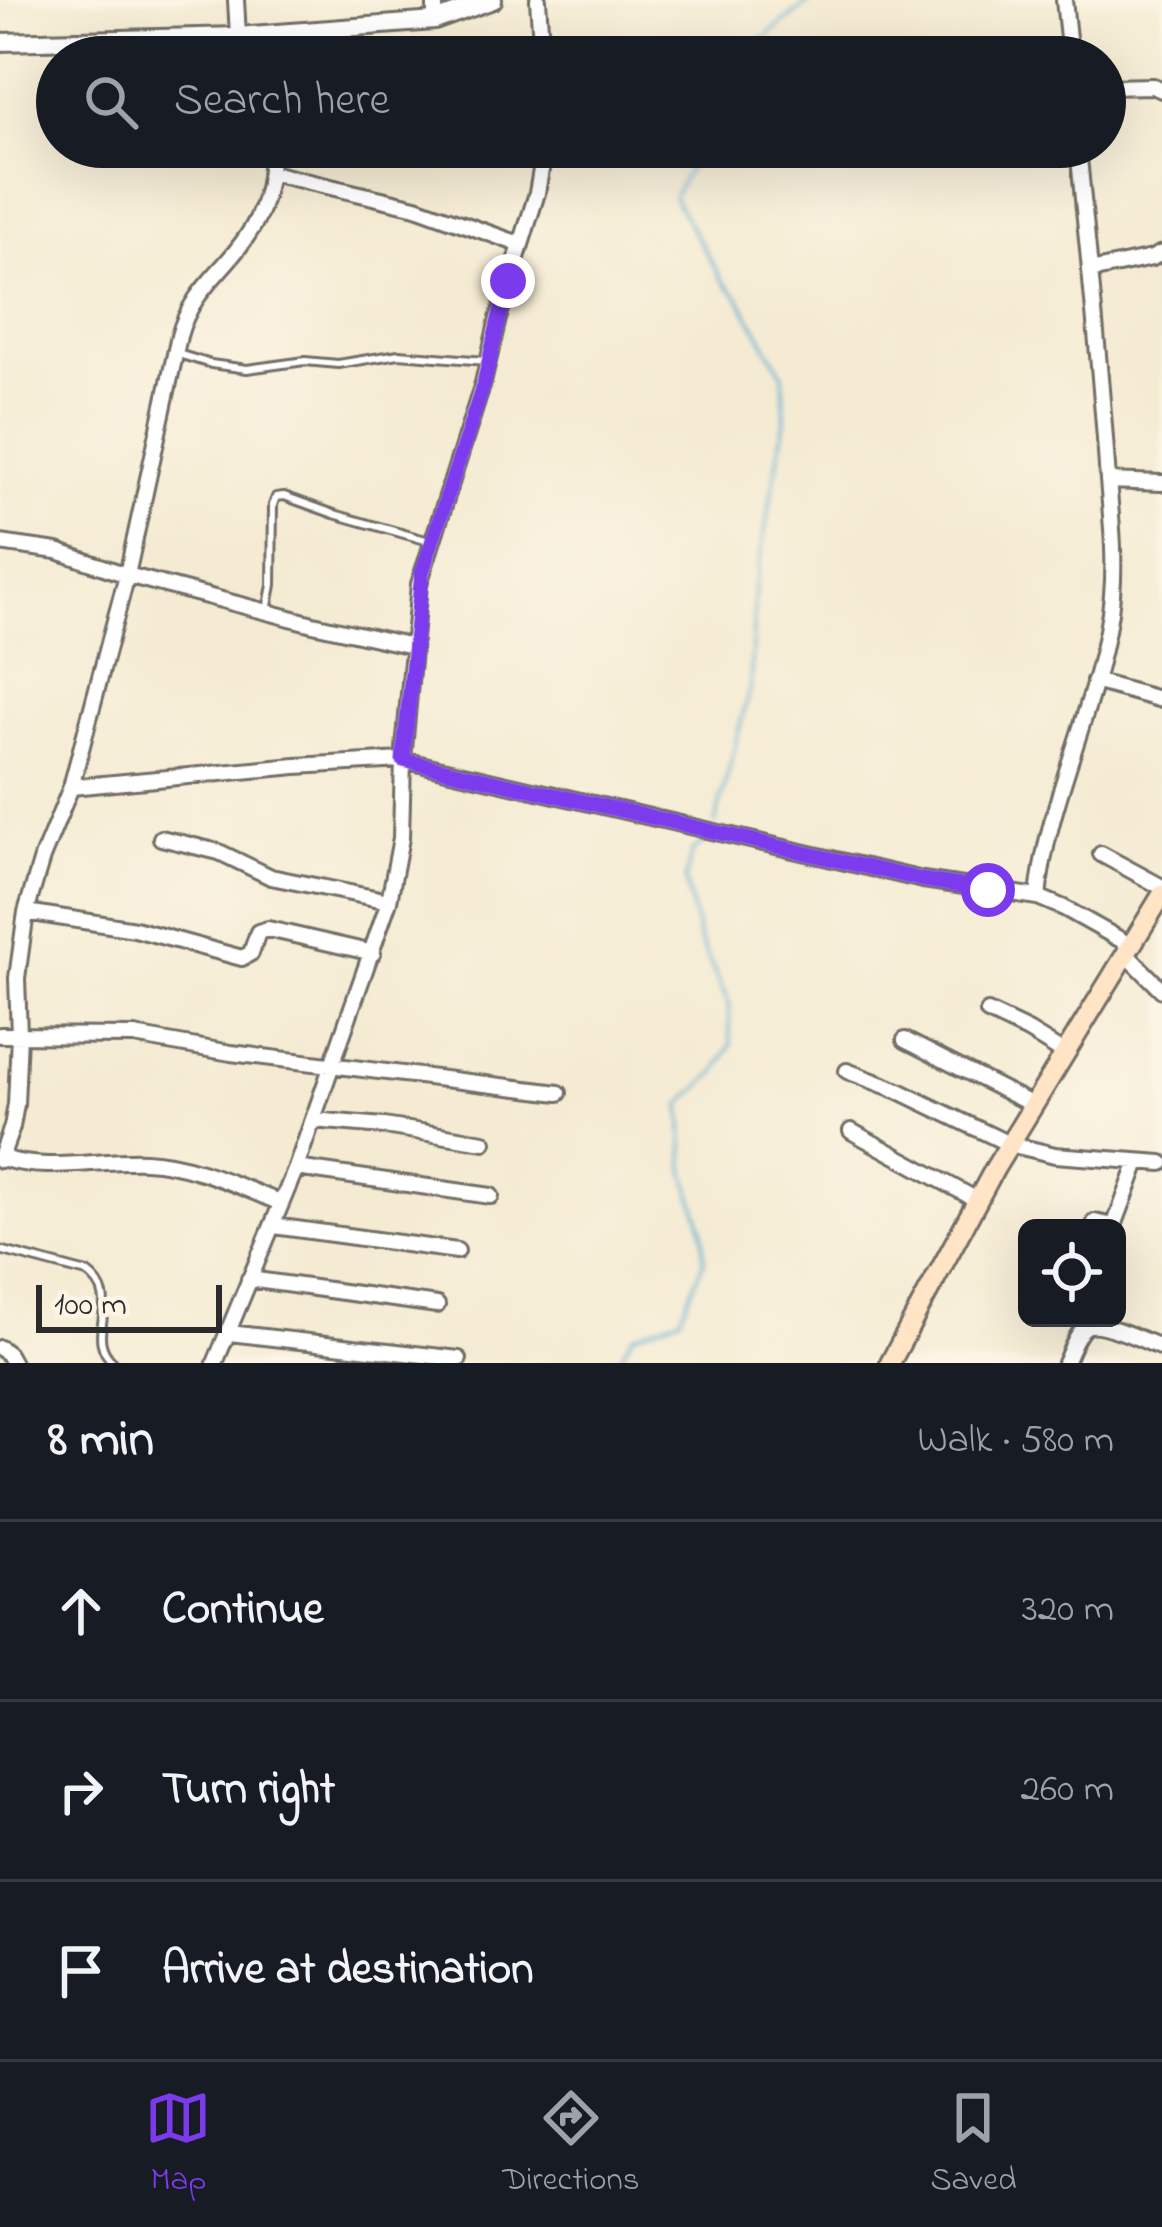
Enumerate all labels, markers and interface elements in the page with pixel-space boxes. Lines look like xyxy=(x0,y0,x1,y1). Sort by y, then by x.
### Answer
search box xyxy=(36,36,1126,168)
icon: search xyxy=(78,69,144,135)
text: Search here xyxy=(174,69,390,135)
route end xyxy=(481,254,535,308)
route start xyxy=(961,863,1015,917)
map controls xyxy=(1018,1219,1126,1327)
button: locate xyxy=(1018,1219,1126,1327)
scale bar xyxy=(36,1279,222,1332)
text: 100 m xyxy=(54,1282,127,1330)
text: 8 min xyxy=(48,1404,154,1479)
text: Walk · 580 m xyxy=(917,1413,1114,1470)
icon: ahead xyxy=(48,1578,114,1644)
text: Continue xyxy=(162,1578,323,1644)
text: 320 m xyxy=(1022,1582,1114,1639)
icon: right xyxy=(48,1758,114,1824)
text: Turn right xyxy=(162,1758,335,1824)
text: 260 m xyxy=(1021,1762,1114,1819)
icon: arrive xyxy=(48,1938,114,2004)
text: Arrive at destination xyxy=(162,1938,533,2004)
tab: Map xyxy=(145,2085,211,2205)
tab: Directions xyxy=(502,2085,640,2205)
tab: Saved xyxy=(930,2085,1017,2205)

